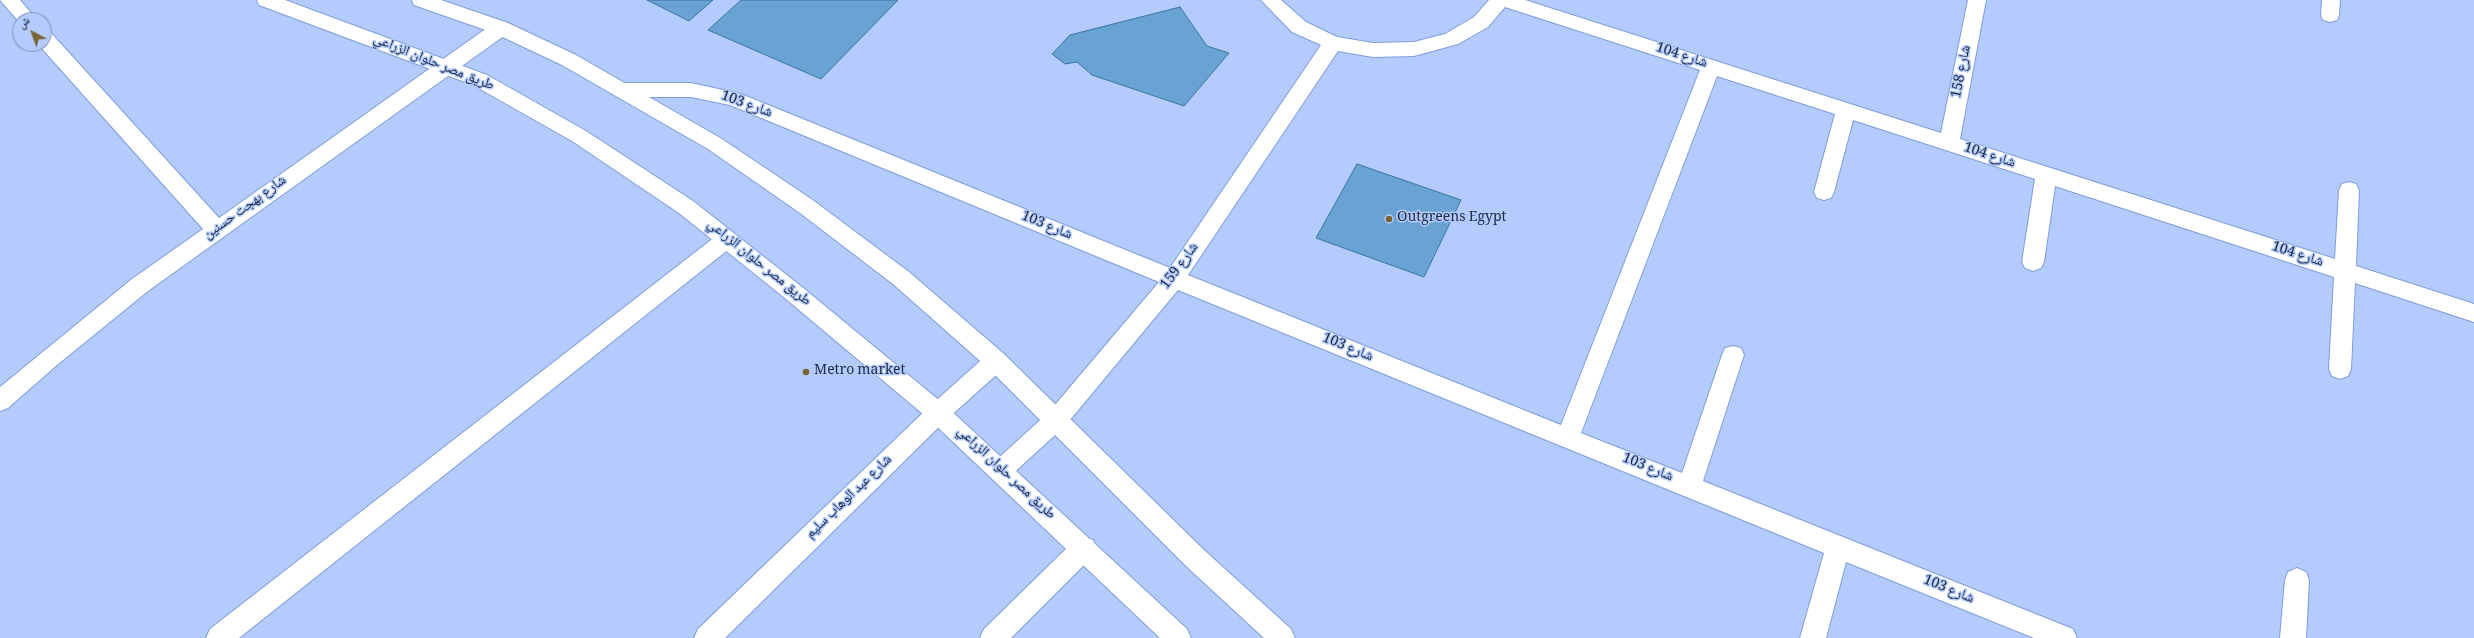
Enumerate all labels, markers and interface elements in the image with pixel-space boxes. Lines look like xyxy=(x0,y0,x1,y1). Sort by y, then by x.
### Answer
north arrow xyxy=(12,12,52,52)
text: ش xyxy=(14,12,35,34)
street label: طريق مصر حلوان الزراعي xyxy=(370,32,496,96)
street label: شارع 104 xyxy=(1653,41,1709,73)
street label: شارع 158 xyxy=(1950,44,1976,100)
street label: شارع 103 xyxy=(718,89,774,123)
street label: شارع 104 xyxy=(1961,141,2017,173)
street label: شارع بهجت حسنين xyxy=(201,173,291,245)
street label: شارع 103 xyxy=(1018,209,1074,245)
place label: Outgreens Egypt xyxy=(1397,211,1506,227)
marker: Outgreens Egypt xyxy=(1384,214,1394,224)
street label: طريق مصر حلوان الزراعي xyxy=(703,217,813,311)
street label: شارع 104 xyxy=(2269,240,2325,272)
street label: شارع 159 xyxy=(1159,241,1203,293)
street label: شارع 103 xyxy=(1319,331,1375,367)
place label: Metro market xyxy=(814,364,905,380)
marker: Metro market xyxy=(801,367,811,377)
street label: طريق مصر حلوان الزراعي xyxy=(952,424,1058,524)
street label: شارع 103 xyxy=(1619,451,1675,487)
street label: شارع عبد الوهاب سليم xyxy=(803,453,897,543)
street label: شارع 103 xyxy=(1920,573,1976,609)

